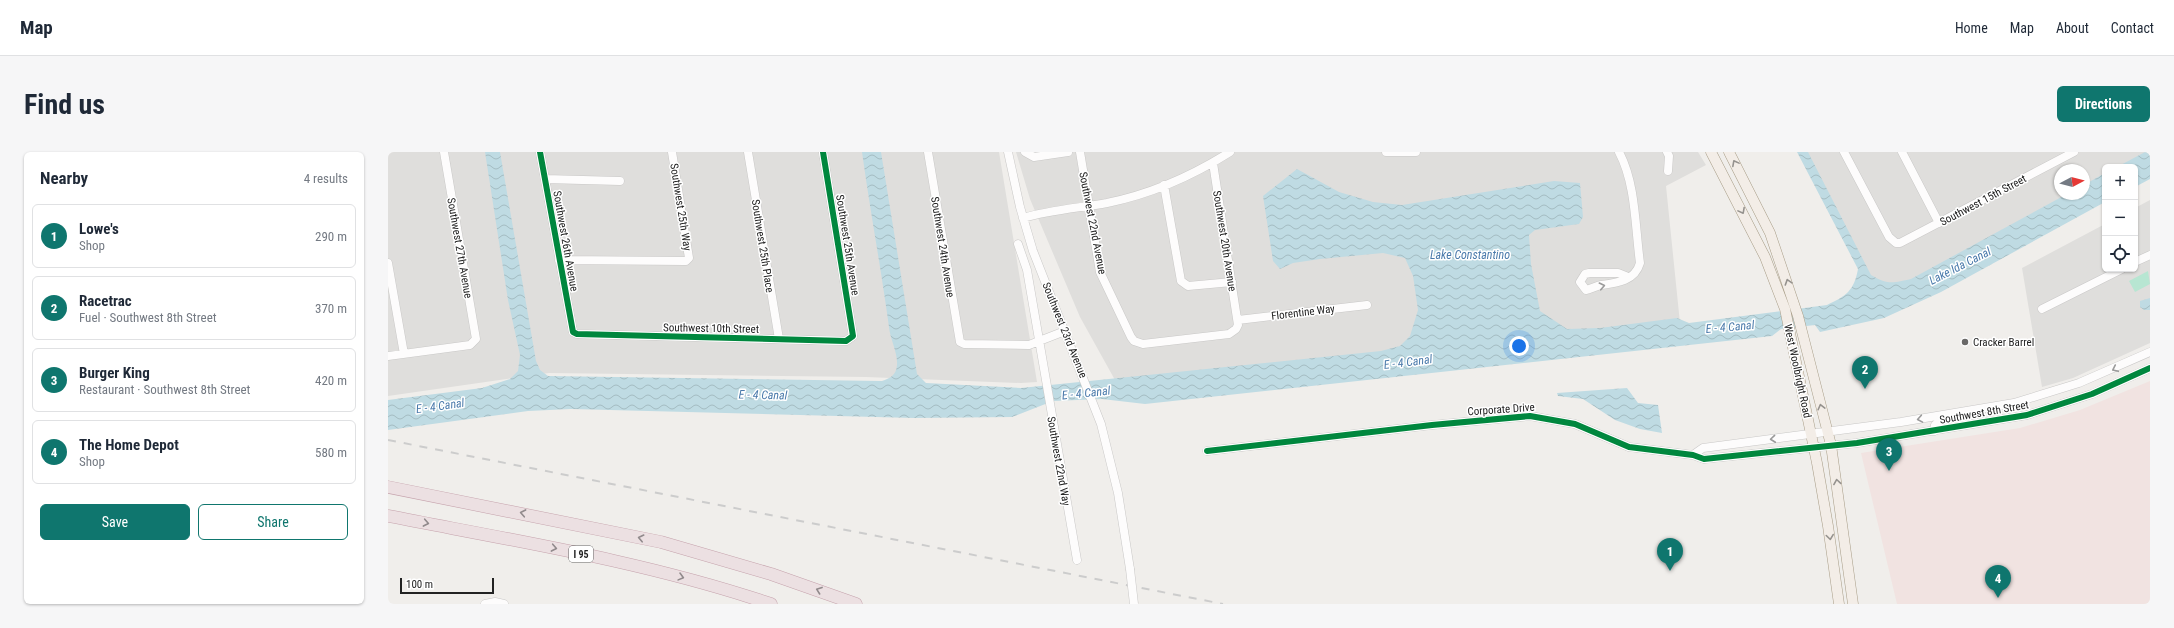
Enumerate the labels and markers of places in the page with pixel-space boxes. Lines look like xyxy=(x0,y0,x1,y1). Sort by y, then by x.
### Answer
place label: Cracker Barrel xyxy=(1973,336,2034,349)
marker: Cracker Barrel xyxy=(1960,337,1970,347)
pin: 2 xyxy=(1852,356,1878,389)
pin: 3 xyxy=(1876,438,1902,471)
pin: 1 xyxy=(1657,538,1683,571)
pin: 4 xyxy=(1985,565,2011,598)

